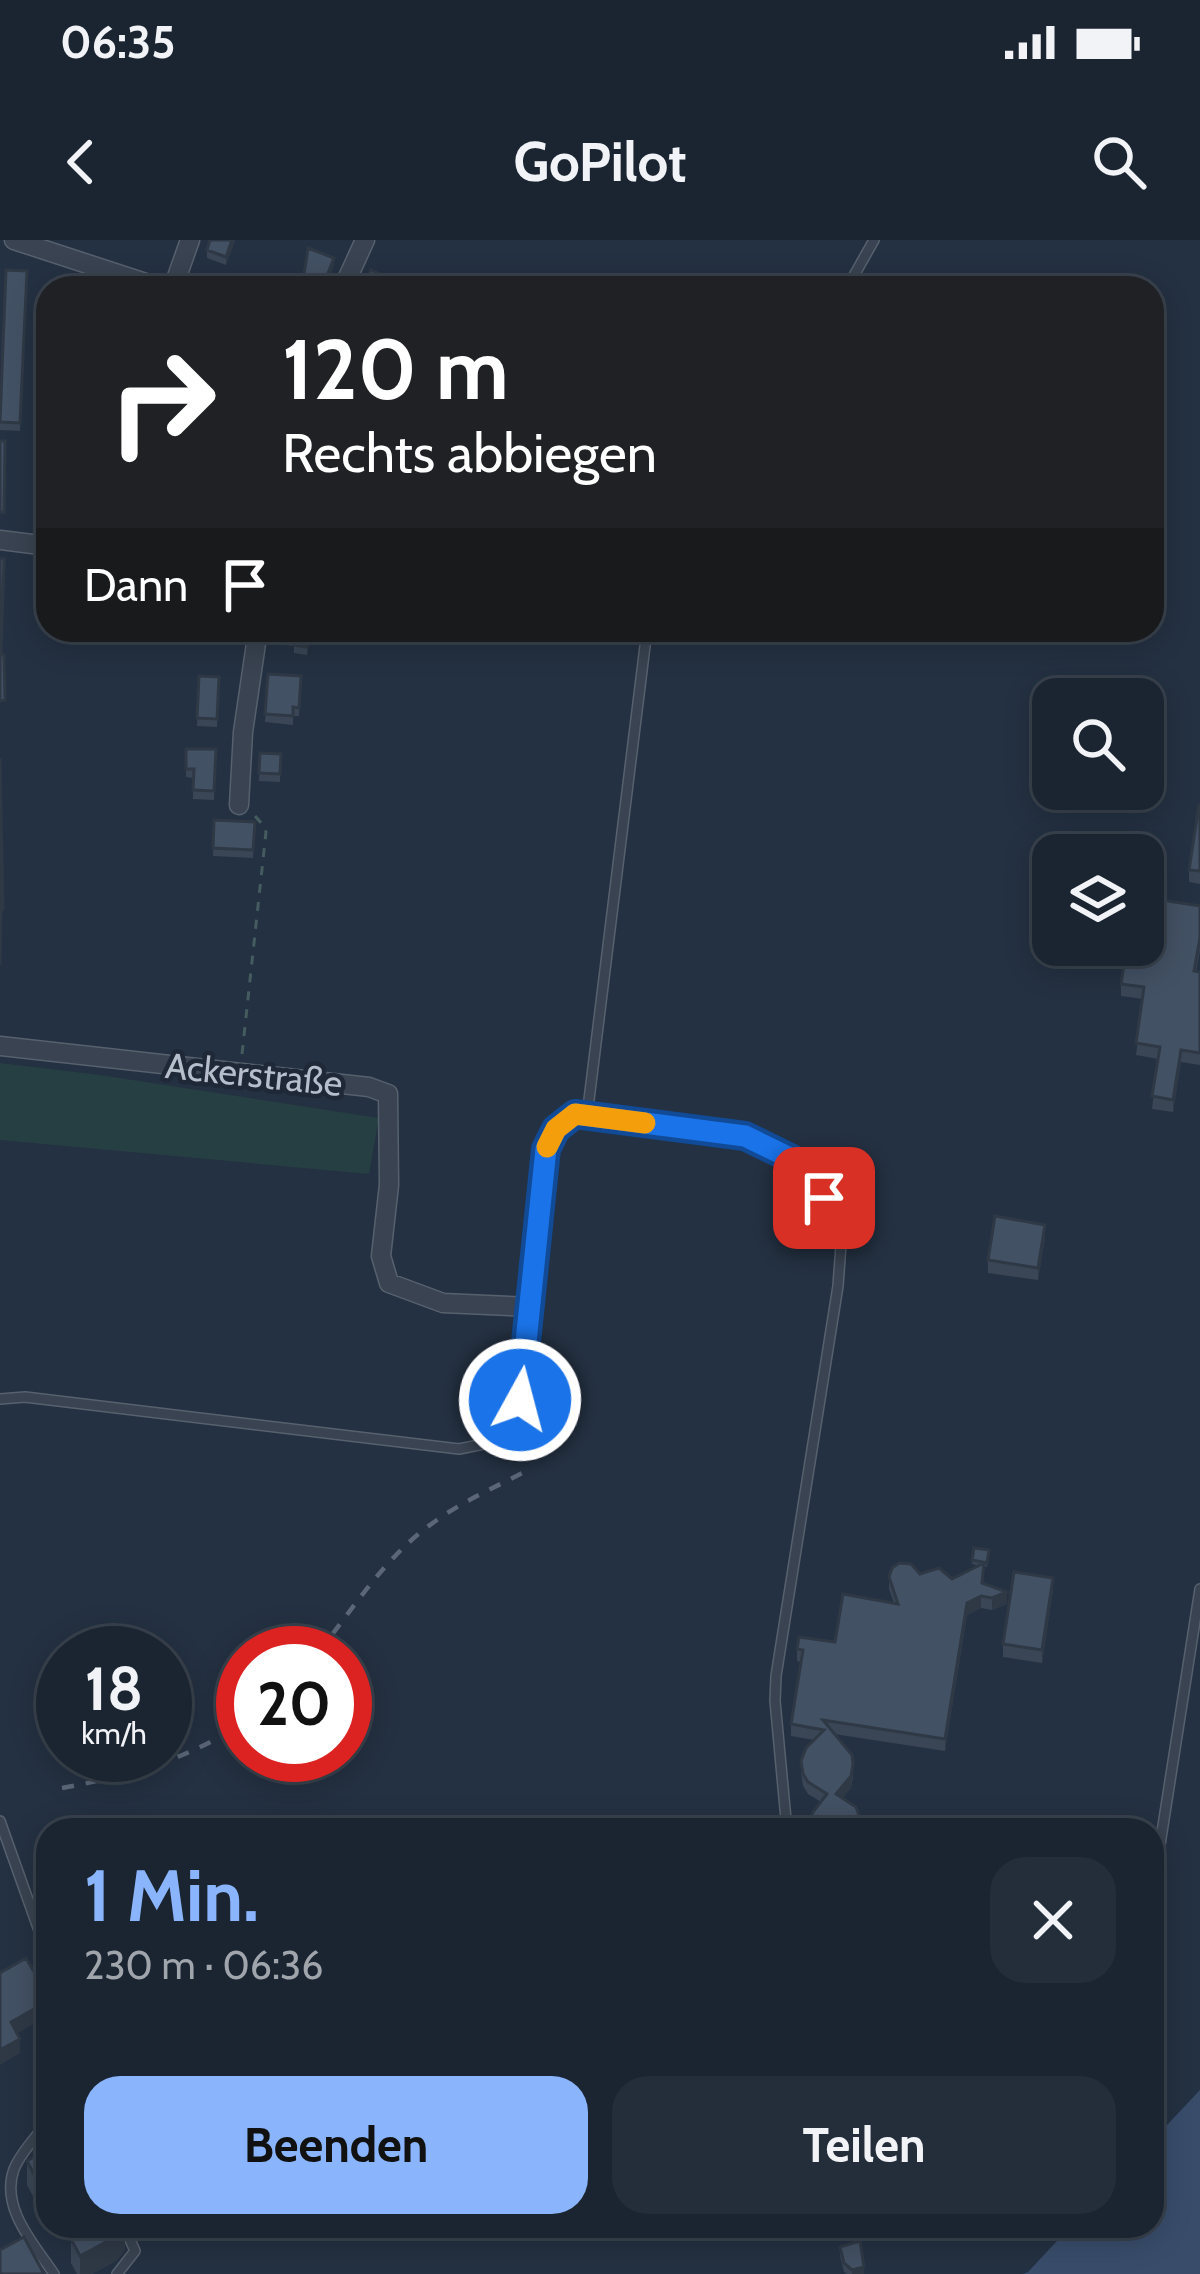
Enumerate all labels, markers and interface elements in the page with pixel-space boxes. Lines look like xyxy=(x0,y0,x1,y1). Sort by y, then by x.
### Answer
text: 06:35 xyxy=(60,15,175,69)
icon: back xyxy=(48,129,114,195)
text: GoPilot xyxy=(513,129,687,195)
icon: search xyxy=(1086,129,1152,195)
text: 120 m xyxy=(282,318,509,420)
icon: right xyxy=(84,324,240,480)
text: Rechts abbiegen xyxy=(282,420,657,486)
icon: arrive xyxy=(212,552,278,618)
text: Dann xyxy=(84,558,188,612)
map controls xyxy=(1032,678,1164,966)
button: search xyxy=(1032,678,1164,810)
button: layers xyxy=(1032,834,1164,966)
street label: Ackerstraße xyxy=(163,1043,345,1105)
pin xyxy=(773,1147,875,1249)
icon: arrive xyxy=(791,1165,857,1231)
position arrow xyxy=(457,1337,583,1463)
speed limit sign: 20 xyxy=(216,1626,372,1782)
text: 18 xyxy=(85,1652,143,1725)
text: km/h xyxy=(81,1715,147,1752)
text: 1 Min. xyxy=(84,1852,259,1939)
button: close xyxy=(990,1857,1116,1983)
text: 230 m · 06:36 xyxy=(84,1941,323,1989)
button: Beenden xyxy=(84,2076,588,2214)
button: Teilen xyxy=(612,2076,1116,2214)

